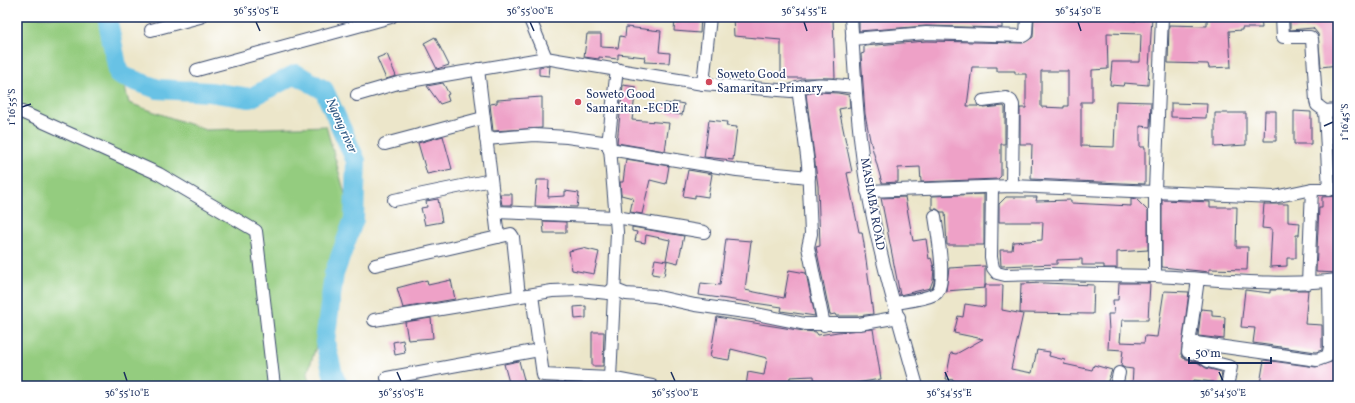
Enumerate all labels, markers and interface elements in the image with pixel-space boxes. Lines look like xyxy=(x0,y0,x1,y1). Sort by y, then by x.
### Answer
text: 36°55'05"E xyxy=(233,4,279,18)
text: 36°55'00"E xyxy=(507,4,553,18)
text: 36°54'55"E xyxy=(781,4,827,18)
text: 36°54'50"E xyxy=(1055,4,1101,18)
place label: Soweto Good Samaritan -Primary xyxy=(717,67,823,97)
marker: Soweto Good Samaritan -Primary xyxy=(704,77,714,87)
place label: Soweto Good Samaritan -ECDE xyxy=(586,87,679,117)
text: 1°16'55"S xyxy=(5,88,19,126)
water label: Ngong river xyxy=(321,96,361,157)
marker: Soweto Good Samaritan -ECDE xyxy=(573,97,583,107)
text: 1°16'45"S xyxy=(1338,103,1352,141)
street label: MASIMBA ROAD xyxy=(856,157,888,252)
scale bar xyxy=(1189,339,1271,365)
text: 50 m xyxy=(1195,346,1221,362)
text: 36°55'10"E xyxy=(105,386,149,400)
text: 36°55'05"E xyxy=(378,386,424,400)
text: 36°55'00"E xyxy=(652,386,698,400)
text: 36°54'55"E xyxy=(926,386,972,400)
text: 36°54'50"E xyxy=(1200,386,1246,400)

